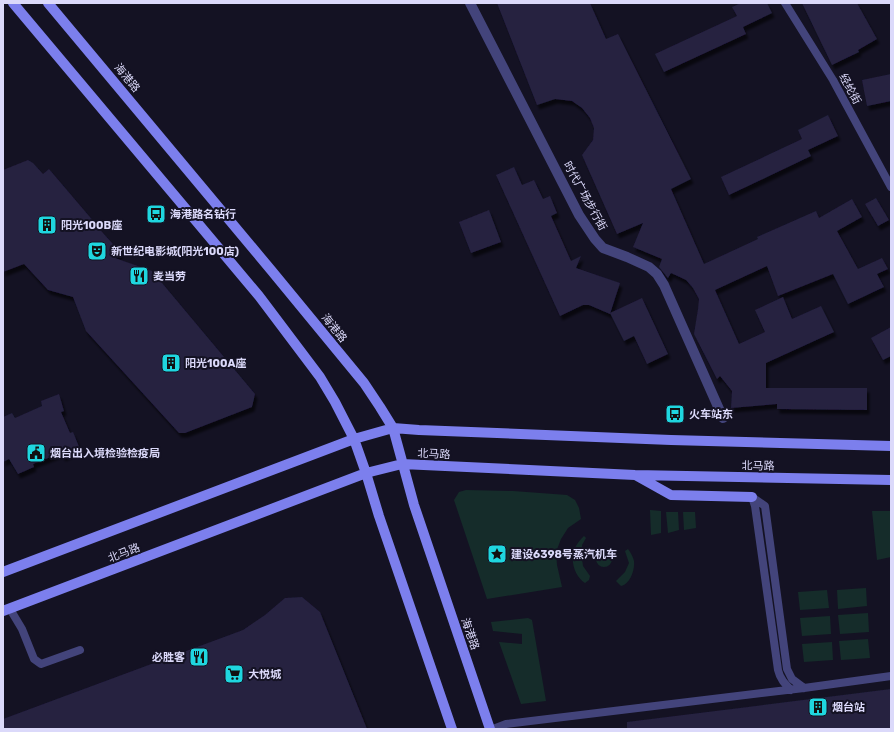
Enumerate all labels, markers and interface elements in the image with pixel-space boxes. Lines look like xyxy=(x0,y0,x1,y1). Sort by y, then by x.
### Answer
street label: 海港路 xyxy=(111,61,143,95)
street label: 经纶街 xyxy=(836,71,864,107)
street label: 时代广场步行街 xyxy=(561,159,609,233)
bus stop icon: 海港路名钻行 xyxy=(145,203,167,225)
place label: 海港路名钻行 xyxy=(170,208,236,221)
building icon: 阳光100B座 xyxy=(36,214,58,236)
place label: 阳光100B座 xyxy=(61,219,122,232)
theatre icon: 新世纪电影城(阳光100店) xyxy=(86,240,108,262)
place label: 新世纪电影城(阳光100店) xyxy=(111,245,239,258)
restaurant icon: 麦当劳 xyxy=(128,265,150,287)
place label: 麦当劳 xyxy=(153,270,186,283)
street label: 海港路 xyxy=(319,311,349,345)
building icon: 阳光100A座 xyxy=(160,352,182,374)
place label: 阳光100A座 xyxy=(185,357,246,370)
bus stop icon: 火车站东 xyxy=(664,403,686,425)
place label: 火车站东 xyxy=(689,408,733,421)
public building icon: 烟台出入境检验检疫局 xyxy=(25,442,47,464)
place label: 烟台出入境检验检疫局 xyxy=(50,447,160,460)
street label: 北马路 xyxy=(417,447,451,461)
street label: 北马路 xyxy=(741,459,775,473)
street label: 北马路 xyxy=(106,541,142,565)
place icon: 建设6398号蒸汽机车 xyxy=(486,543,508,565)
place label: 建设6398号蒸汽机车 xyxy=(511,548,617,561)
street label: 海港路 xyxy=(458,616,482,652)
restaurant icon: 必胜客 xyxy=(188,646,210,668)
place label: 必胜客 xyxy=(152,651,185,664)
supermarket icon: 大悦城 xyxy=(223,663,245,685)
place label: 大悦城 xyxy=(248,668,282,681)
building icon: 烟台站 xyxy=(807,696,829,718)
place label: 烟台站 xyxy=(832,701,865,714)

